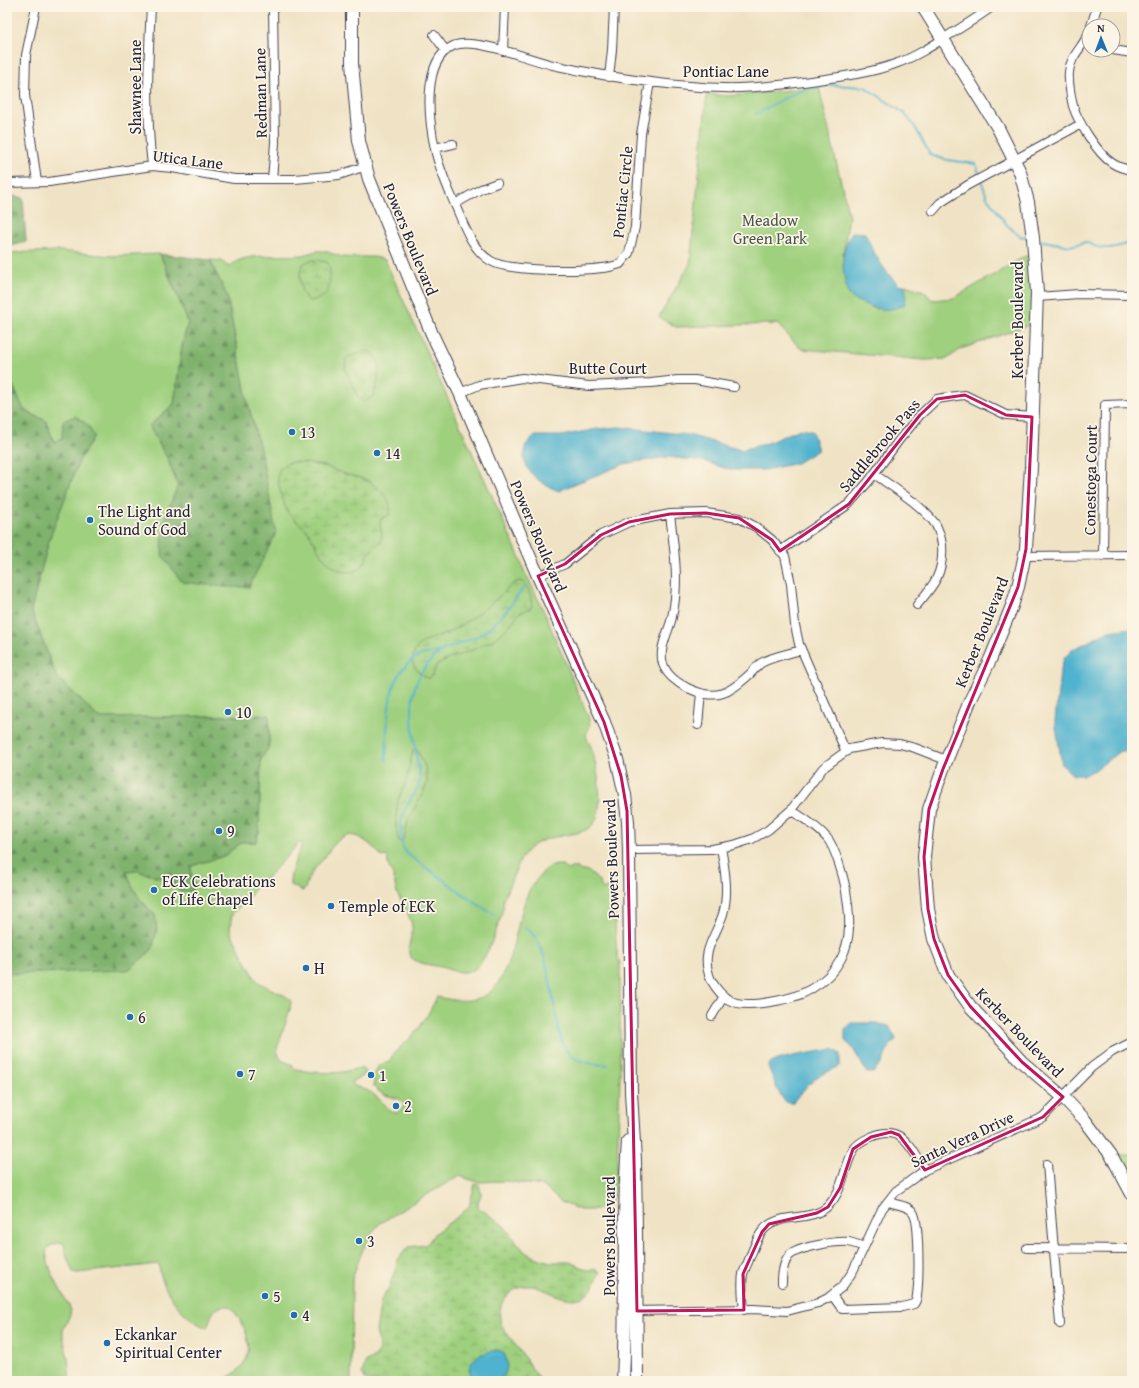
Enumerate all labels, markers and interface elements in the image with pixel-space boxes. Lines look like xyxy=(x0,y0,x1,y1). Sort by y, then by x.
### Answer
north arrow xyxy=(1081,18,1121,58)
text: N xyxy=(1097,20,1105,36)
street label: Shawnee Lane xyxy=(123,40,147,134)
street label: Redman Lane xyxy=(247,48,273,138)
street label: Pontiac Lane xyxy=(683,59,769,83)
street label: Utica Lane xyxy=(151,143,225,175)
street label: Pontiac Circle xyxy=(605,145,639,239)
street label: Powers Boulevard xyxy=(377,179,445,299)
park label: Meadow Green Park xyxy=(733,208,808,250)
street label: Kerber Boulevard xyxy=(1005,261,1029,379)
street label: Butte Court xyxy=(569,356,647,380)
street label: Saddlebrook Pass xyxy=(833,393,925,497)
place label: 13 xyxy=(300,420,315,444)
street label: Conestoga Court xyxy=(1077,424,1103,535)
marker: 13 xyxy=(287,427,297,437)
place label: 14 xyxy=(385,441,401,465)
marker: 14 xyxy=(372,448,382,458)
street label: Powers Boulevard xyxy=(505,476,574,596)
place label: The Light and Sound of God xyxy=(98,499,191,541)
marker: The Light and Sound of God xyxy=(85,515,95,525)
street label: Kerber Boulevard xyxy=(948,573,1014,691)
place label: 10 xyxy=(236,700,252,724)
marker: 10 xyxy=(223,707,233,717)
street label: Powers Boulevard xyxy=(597,798,625,919)
place label: 9 xyxy=(227,819,235,843)
marker: 9 xyxy=(214,826,224,836)
place label: ECK Celebrations of Life Chapel xyxy=(162,869,276,911)
marker: ECK Celebrations of Life Chapel xyxy=(149,885,159,895)
place label: Temple of ECK xyxy=(339,894,436,918)
marker: Temple of ECK xyxy=(326,901,336,911)
place label: H xyxy=(314,956,325,980)
marker: H xyxy=(301,963,311,973)
street label: Kerber Boulevard xyxy=(971,981,1070,1083)
place label: 6 xyxy=(138,1005,146,1029)
marker: 6 xyxy=(125,1012,135,1022)
place label: 7 xyxy=(248,1062,256,1086)
place label: 1 xyxy=(379,1063,387,1087)
marker: 7 xyxy=(235,1069,245,1079)
marker: 1 xyxy=(366,1070,376,1080)
place label: 2 xyxy=(404,1094,412,1118)
marker: 2 xyxy=(391,1101,401,1111)
street label: Santa Vera Drive xyxy=(906,1105,1018,1173)
street label: Powers Boulevard xyxy=(597,1176,621,1296)
place label: 3 xyxy=(367,1229,375,1253)
marker: 3 xyxy=(354,1236,364,1246)
place label: 5 xyxy=(273,1284,281,1308)
marker: 5 xyxy=(260,1291,270,1301)
place label: 4 xyxy=(302,1303,310,1327)
marker: 4 xyxy=(289,1310,299,1320)
place label: Eckankar Spiritual Center xyxy=(115,1322,222,1364)
marker: Eckankar Spiritual Center xyxy=(102,1338,112,1348)

